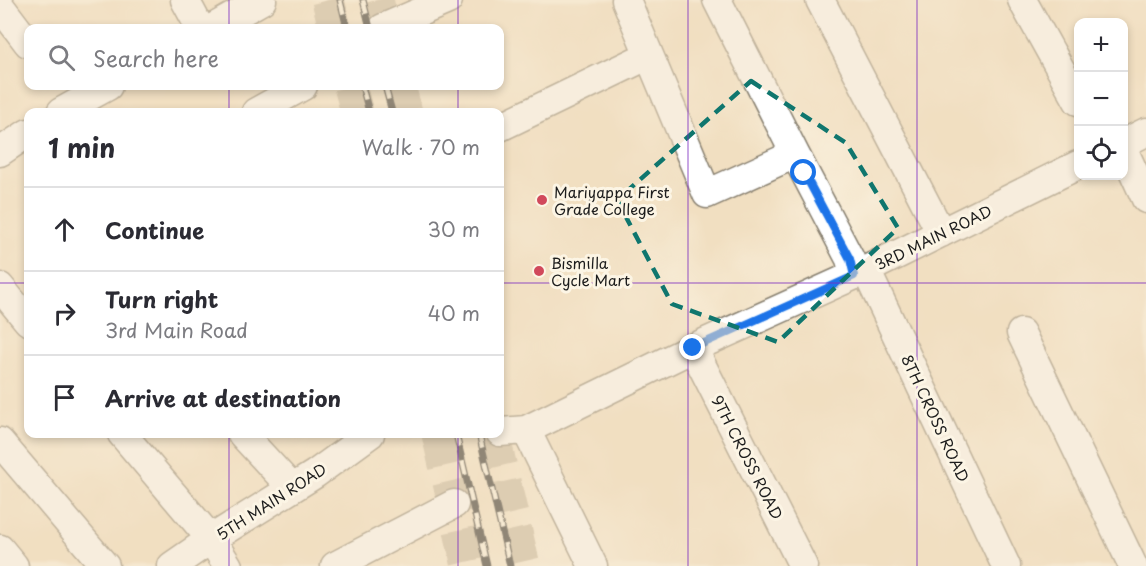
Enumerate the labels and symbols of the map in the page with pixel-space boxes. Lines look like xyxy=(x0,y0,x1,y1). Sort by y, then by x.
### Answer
route start xyxy=(790,159,816,185)
place label: Mariyappa First Grade College xyxy=(554,180,670,220)
marker: Mariyappa First Grade College xyxy=(535,193,549,207)
street label: 3RD MAIN ROAD xyxy=(871,199,995,275)
place label: Bismilla Cycle Mart xyxy=(551,251,630,291)
marker: Bismilla Cycle Mart xyxy=(532,264,546,278)
route end xyxy=(679,334,705,360)
street label: 8TH CROSS ROAD xyxy=(896,350,976,486)
street label: 9TH CROSS ROAD xyxy=(707,391,789,523)
street label: 5TH MAIN ROAD xyxy=(211,457,331,545)

